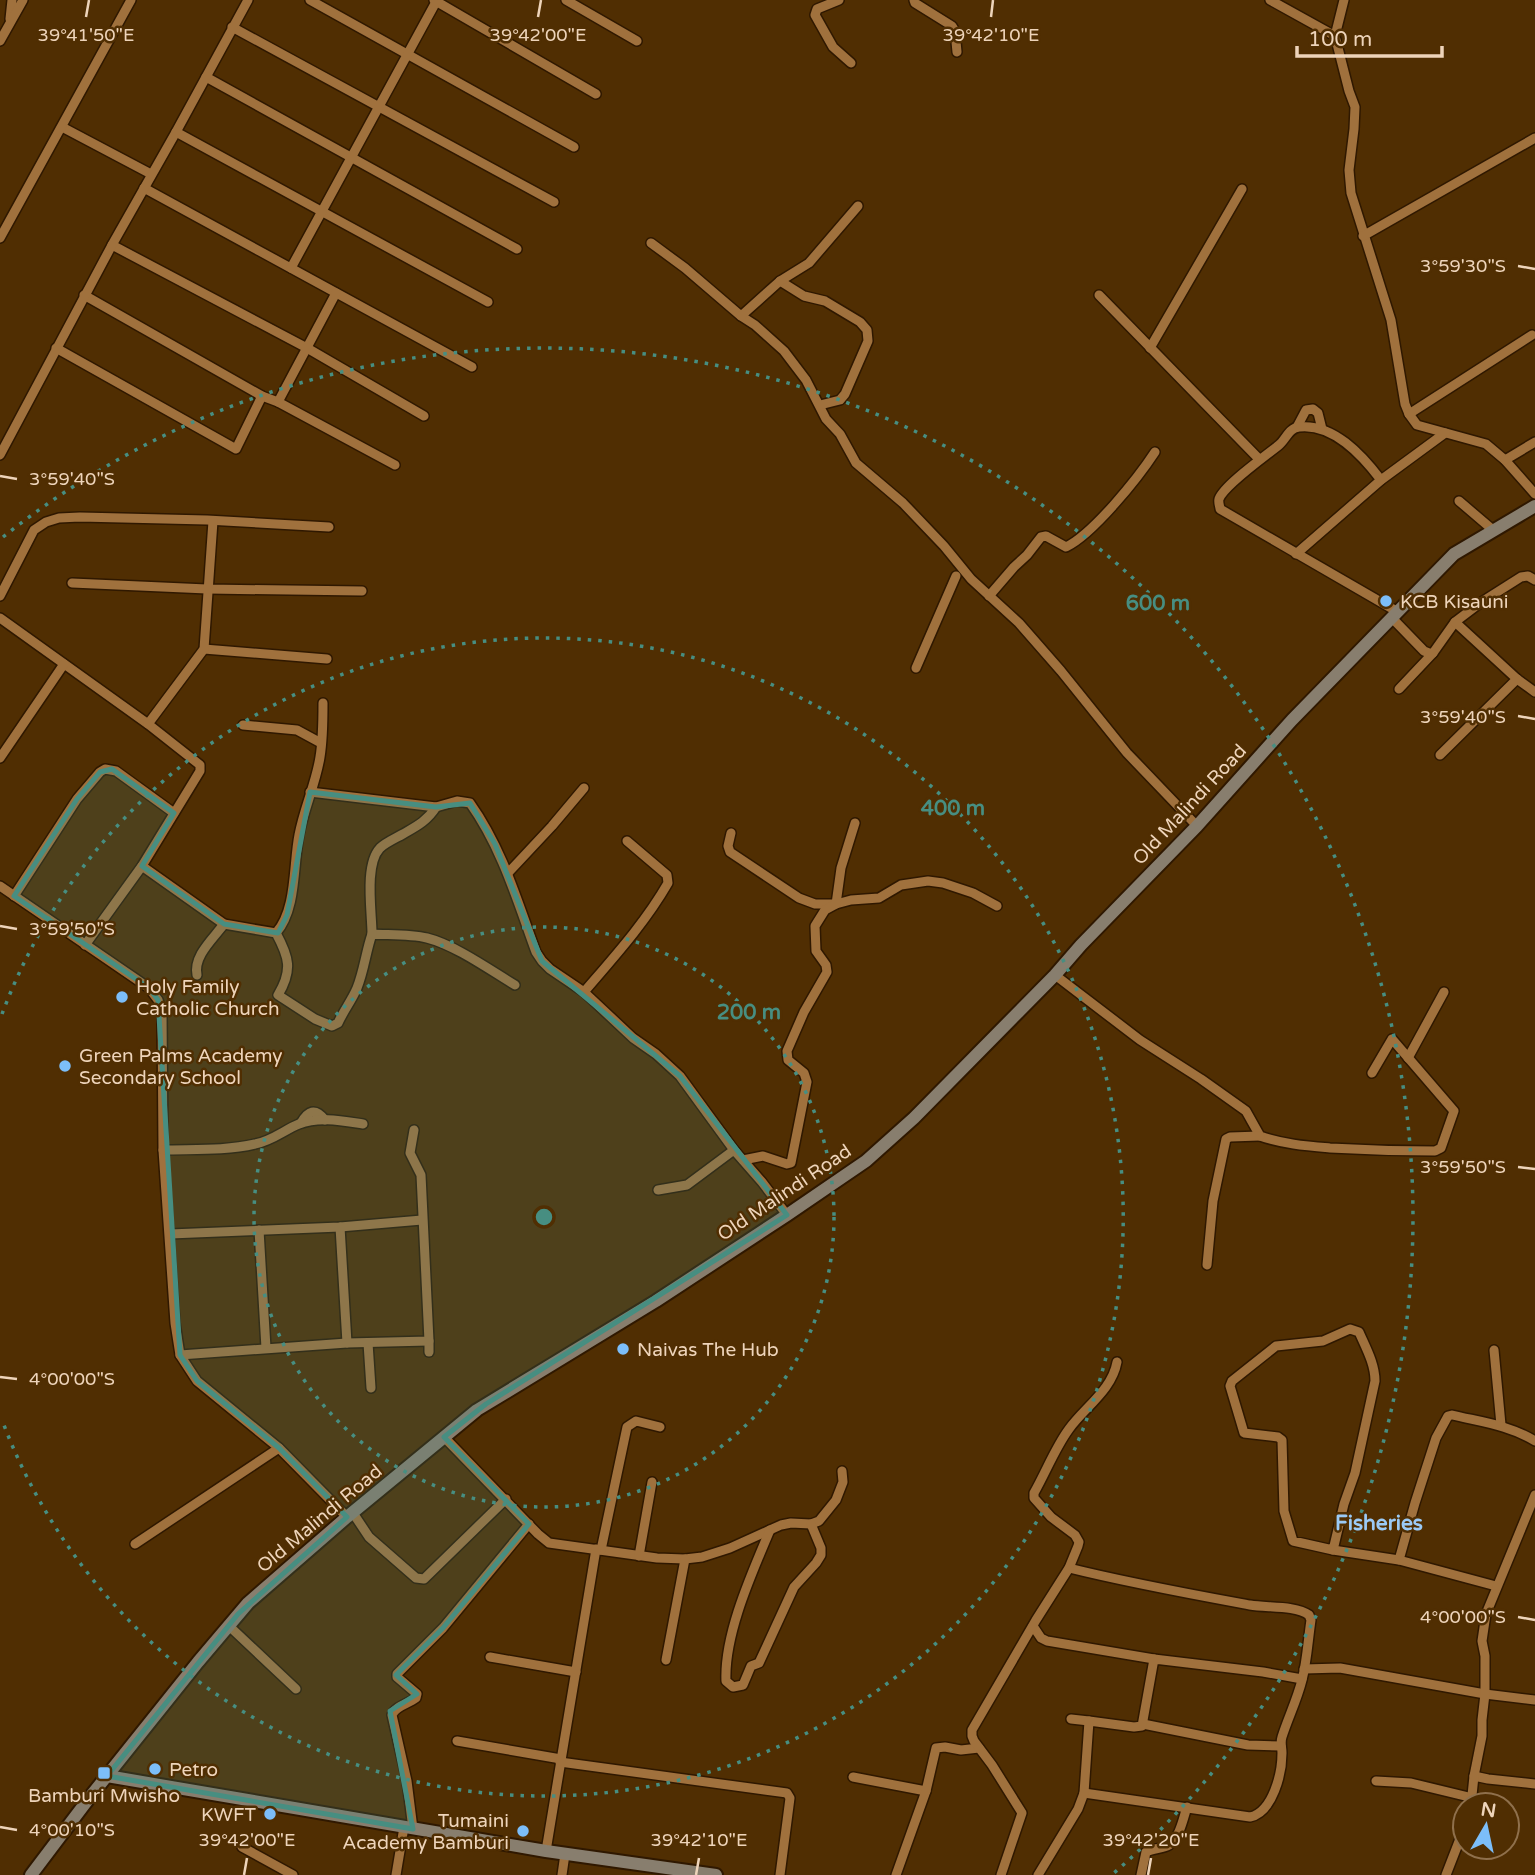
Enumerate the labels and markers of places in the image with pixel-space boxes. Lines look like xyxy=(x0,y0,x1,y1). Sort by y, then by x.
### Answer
place label: KCB Kisauni xyxy=(1400,591,1509,613)
marker: KCB Kisauni xyxy=(1378,593,1394,609)
place label: Holy Family Catholic Church xyxy=(136,976,280,1020)
marker: Holy Family Catholic Church xyxy=(114,989,130,1005)
place label: Green Palms Academy Secondary School xyxy=(79,1045,283,1089)
marker: Green Palms Academy Secondary School xyxy=(57,1058,73,1074)
centre of rings xyxy=(532,1205,556,1229)
place label: Naivas The Hub xyxy=(637,1339,779,1361)
marker: Naivas The Hub xyxy=(615,1341,631,1357)
place label: Petro xyxy=(169,1759,218,1781)
marker: Petro xyxy=(147,1761,163,1777)
marker: Bamburi Mwisho xyxy=(96,1765,112,1781)
place label: Bamburi Mwisho xyxy=(28,1785,180,1807)
place label: KWFT xyxy=(201,1804,256,1826)
marker: KWFT xyxy=(262,1806,278,1822)
place label: Tumaini Academy Bamburi xyxy=(342,1810,509,1854)
marker: Tumaini Academy Bamburi xyxy=(515,1823,531,1839)

